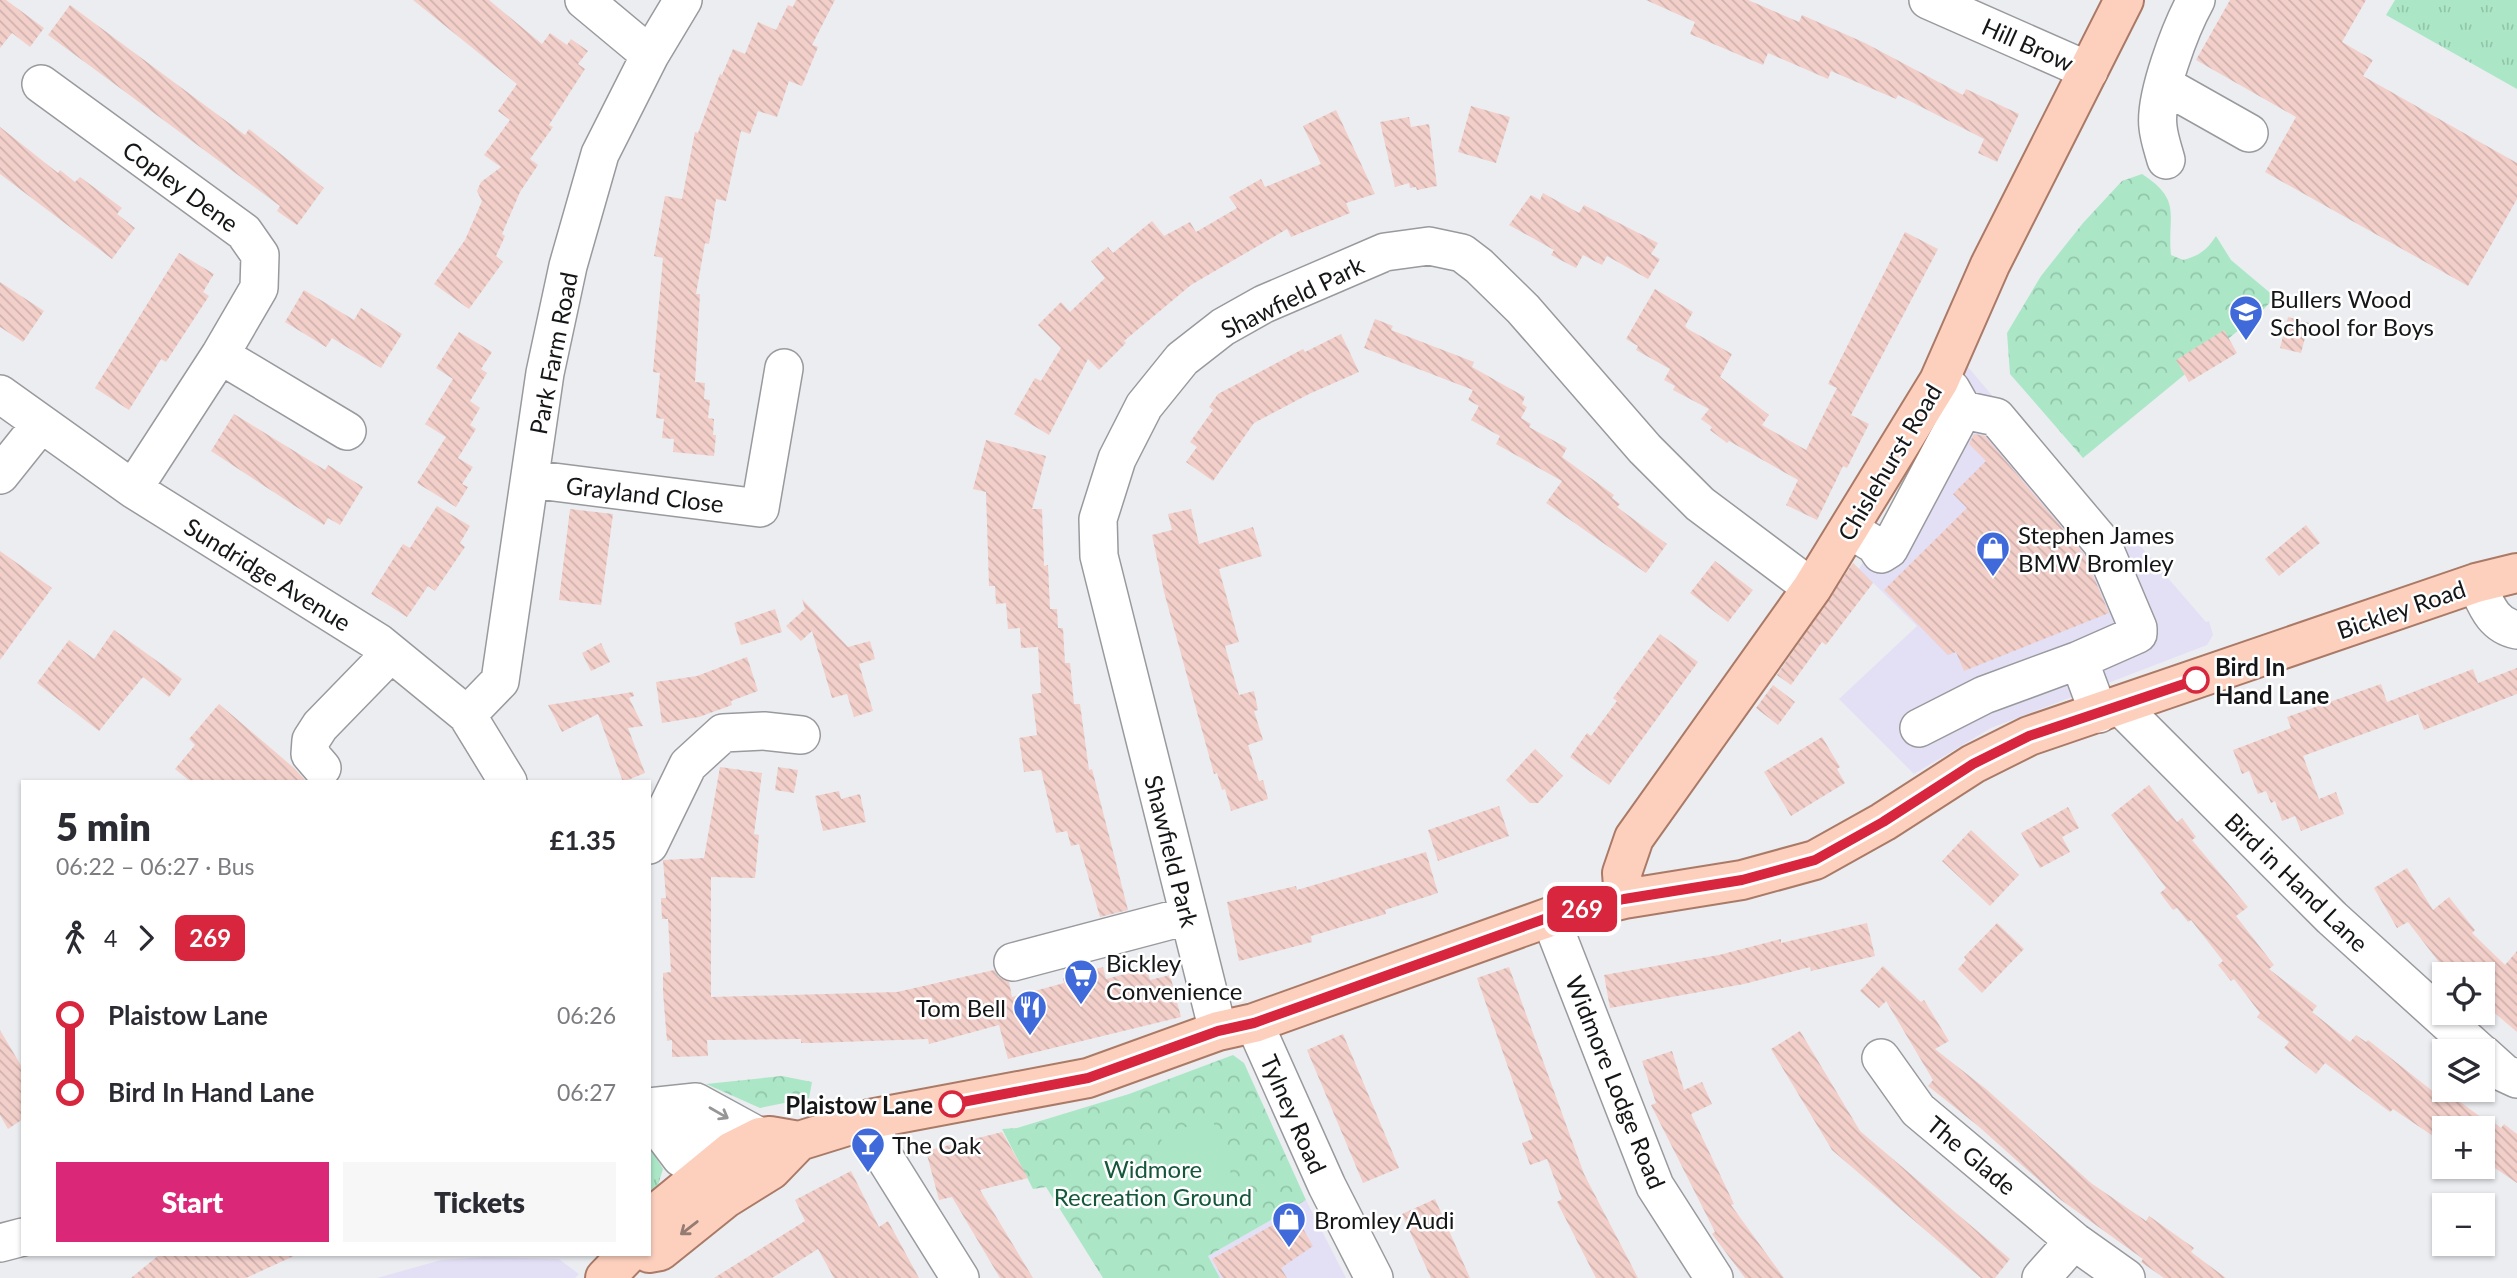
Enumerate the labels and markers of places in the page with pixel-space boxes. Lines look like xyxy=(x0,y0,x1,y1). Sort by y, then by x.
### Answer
place label: Bullers Wood School for Boys xyxy=(2270,284,2434,341)
school or university icon: Bullers Wood School for Boys xyxy=(2227,293,2265,342)
place label: Stephen James BMW Bromley xyxy=(2018,520,2174,577)
shop icon: Stephen James BMW Bromley xyxy=(1974,529,2012,578)
place label: Bird In Hand Lane xyxy=(2215,652,2330,709)
marker: Bird In Hand Lane xyxy=(2183,667,2209,693)
place label: Bickley Convenience xyxy=(1106,948,1242,1005)
supermarket icon: Bickley Convenience xyxy=(1062,957,1100,1006)
restaurant icon: Tom Bell xyxy=(1011,988,1049,1037)
place label: Tom Bell xyxy=(916,993,1006,1022)
place label: Plaistow Lane xyxy=(785,1090,933,1119)
marker: Plaistow Lane xyxy=(939,1091,965,1117)
bar icon: The Oak xyxy=(849,1125,887,1174)
place label: The Oak xyxy=(892,1130,982,1159)
shop icon: Bromley Audi xyxy=(1270,1200,1308,1249)
place label: Bromley Audi xyxy=(1314,1205,1455,1234)

